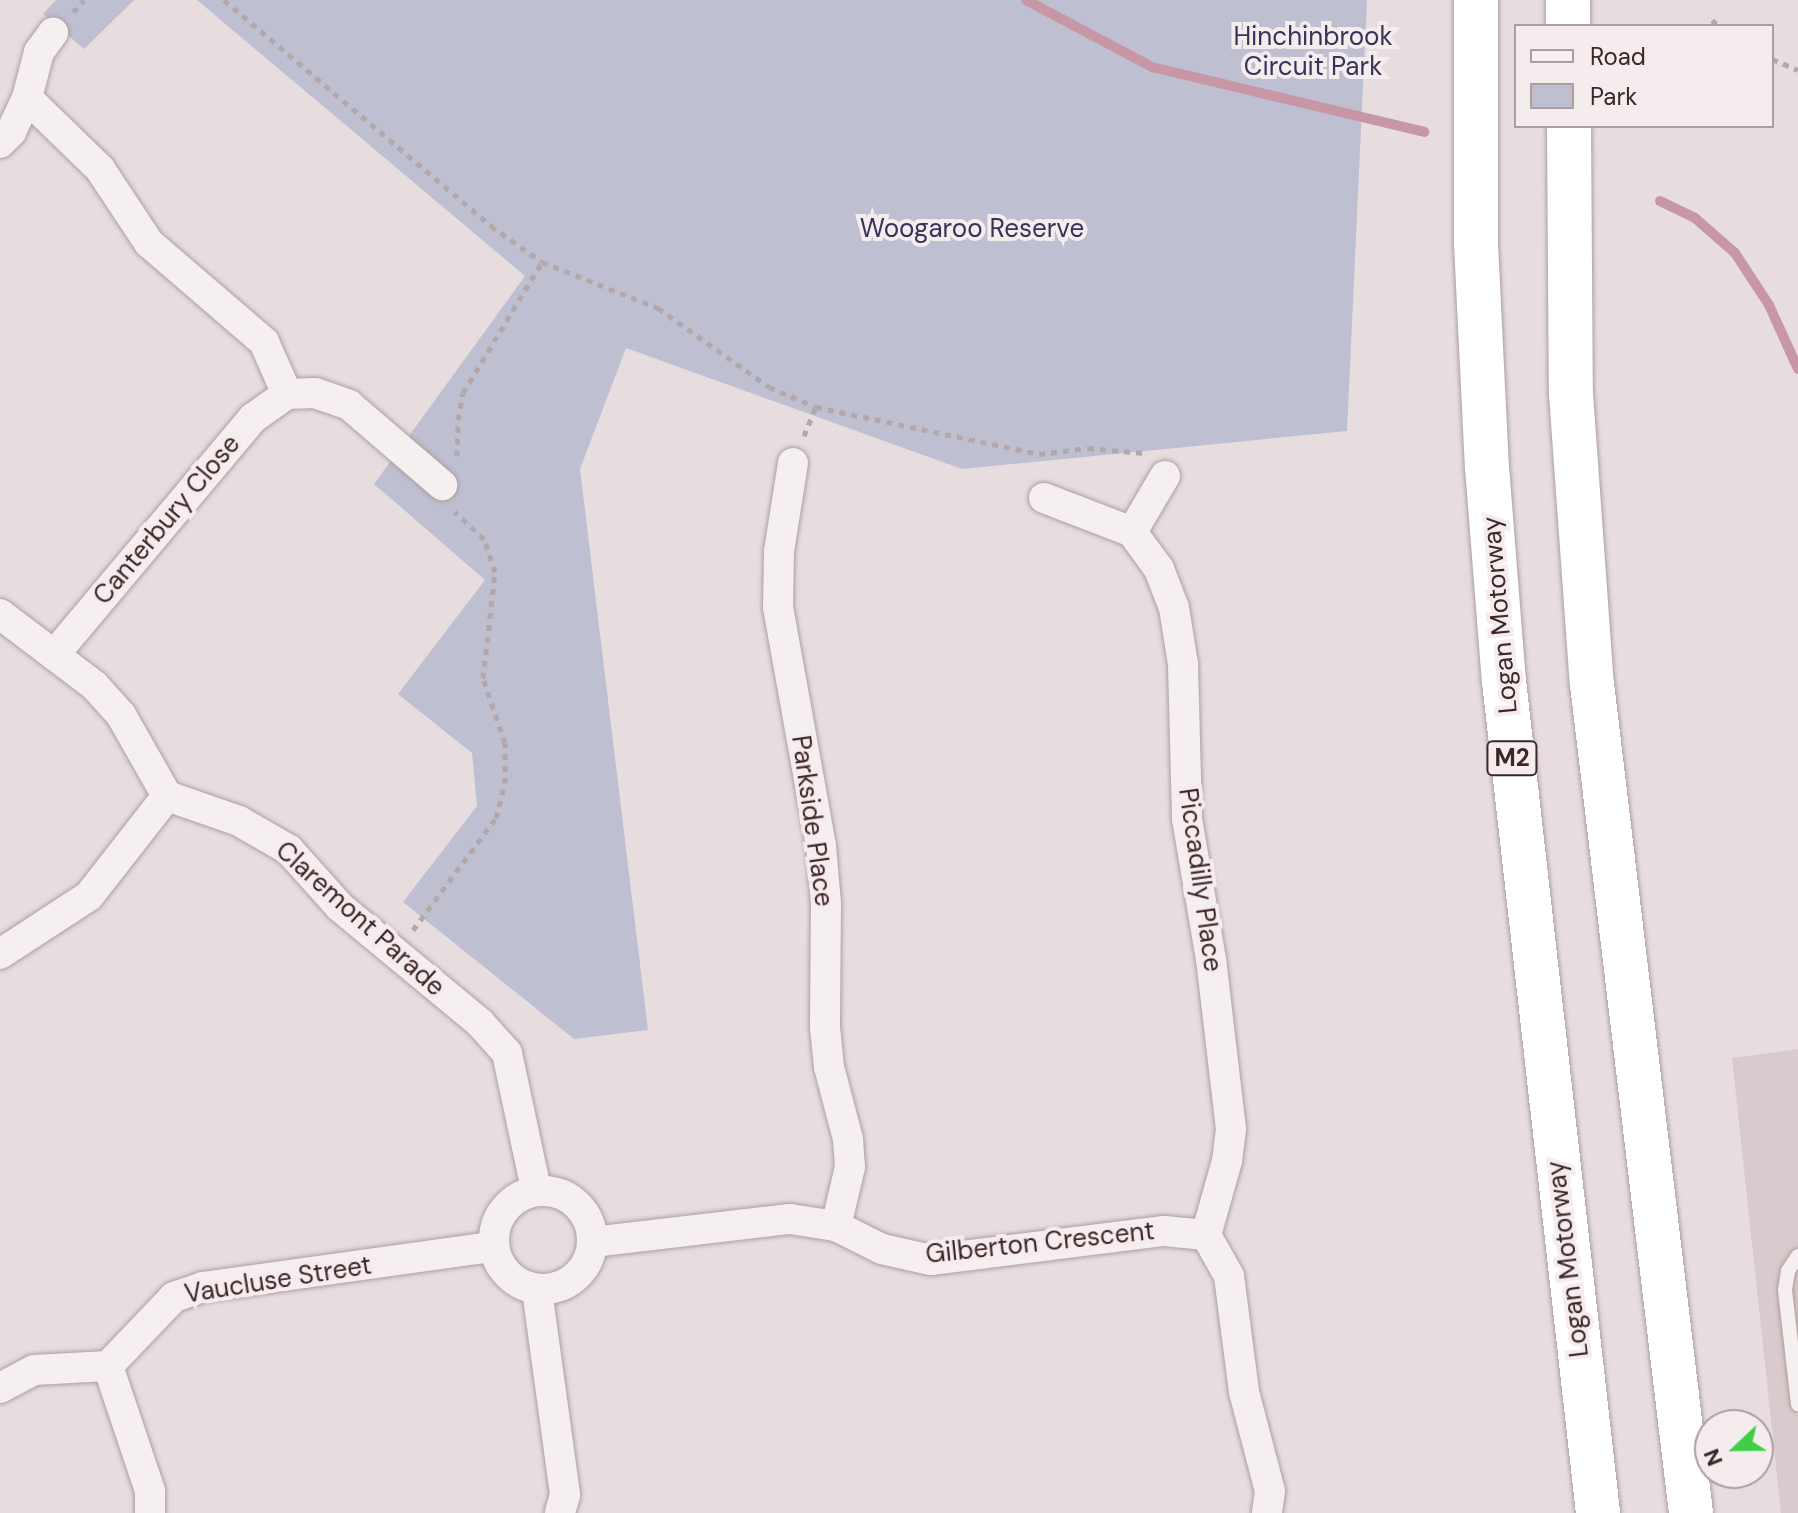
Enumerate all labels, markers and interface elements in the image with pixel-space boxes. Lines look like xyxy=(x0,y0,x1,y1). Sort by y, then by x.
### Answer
park label: Hinchinbrook Circuit Park xyxy=(1233,21,1393,82)
legend xyxy=(1514,24,1774,128)
text: Road xyxy=(1590,41,1646,72)
text: Park xyxy=(1590,81,1637,112)
park label: Woogaroo Reserve xyxy=(860,213,1084,245)
street label: Canterbury Close xyxy=(87,429,247,611)
street label: Logan Motorway xyxy=(1476,515,1524,715)
street label: Parkside Place xyxy=(785,733,839,909)
road number: M2 xyxy=(1486,738,1538,778)
street label: Piccadilly Place xyxy=(1172,786,1228,974)
street label: Claremont Parade xyxy=(269,835,451,1003)
street label: Logan Motorway xyxy=(1540,1159,1596,1359)
street label: Gilberton Crescent xyxy=(924,1215,1156,1271)
street label: Vaucluse Street xyxy=(182,1250,374,1310)
north arrow xyxy=(1694,1409,1774,1489)
text: N xyxy=(1697,1445,1730,1470)

